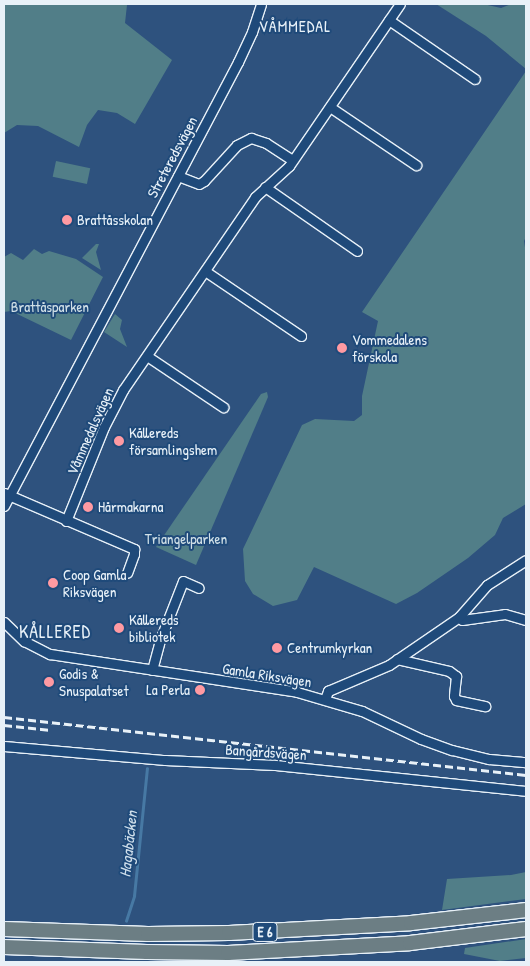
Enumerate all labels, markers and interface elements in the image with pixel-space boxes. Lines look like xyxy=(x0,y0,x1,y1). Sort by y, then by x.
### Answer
district label: VÅMMEDAL xyxy=(258,16,332,36)
street label: Streteredsvägen xyxy=(143,113,201,201)
place label: Brattåsskolan xyxy=(77,211,153,229)
marker: Brattåsskolan xyxy=(61,214,73,226)
park label: Brattåsparken xyxy=(11,298,89,316)
place label: Vommedalens förskola xyxy=(352,330,427,365)
marker: Vommedalens förskola xyxy=(336,342,348,354)
street label: Våmmedalsvägen xyxy=(63,385,117,477)
place label: Kållereds församlingshem xyxy=(129,423,217,458)
marker: Kållereds församlingshem xyxy=(113,435,125,447)
place label: Hårmakarna xyxy=(98,498,163,516)
marker: Hårmakarna xyxy=(82,501,94,513)
park label: Triangelparken xyxy=(145,530,227,548)
place label: Coop Gamla Riksvägen xyxy=(63,565,126,600)
marker: Coop Gamla Riksvägen xyxy=(47,577,59,589)
place label: Kållereds bibliotek xyxy=(129,610,179,645)
district label: KÅLLERED xyxy=(18,621,92,643)
marker: Kållereds bibliotek xyxy=(113,622,125,634)
place label: Centrumkyrkan xyxy=(287,639,372,657)
marker: Centrumkyrkan xyxy=(271,642,283,654)
street label: Gamla Riksvägen xyxy=(221,659,313,691)
place label: Godis & Snuspalatset xyxy=(59,664,129,699)
marker: Godis & Snuspalatset xyxy=(43,676,55,688)
place label: La Perla xyxy=(146,681,190,699)
marker: La Perla xyxy=(194,684,206,696)
street label: Bangårdsvägen xyxy=(225,740,307,764)
water label: Hagabäcken xyxy=(115,810,141,878)
road number: E 6 xyxy=(252,920,278,944)

